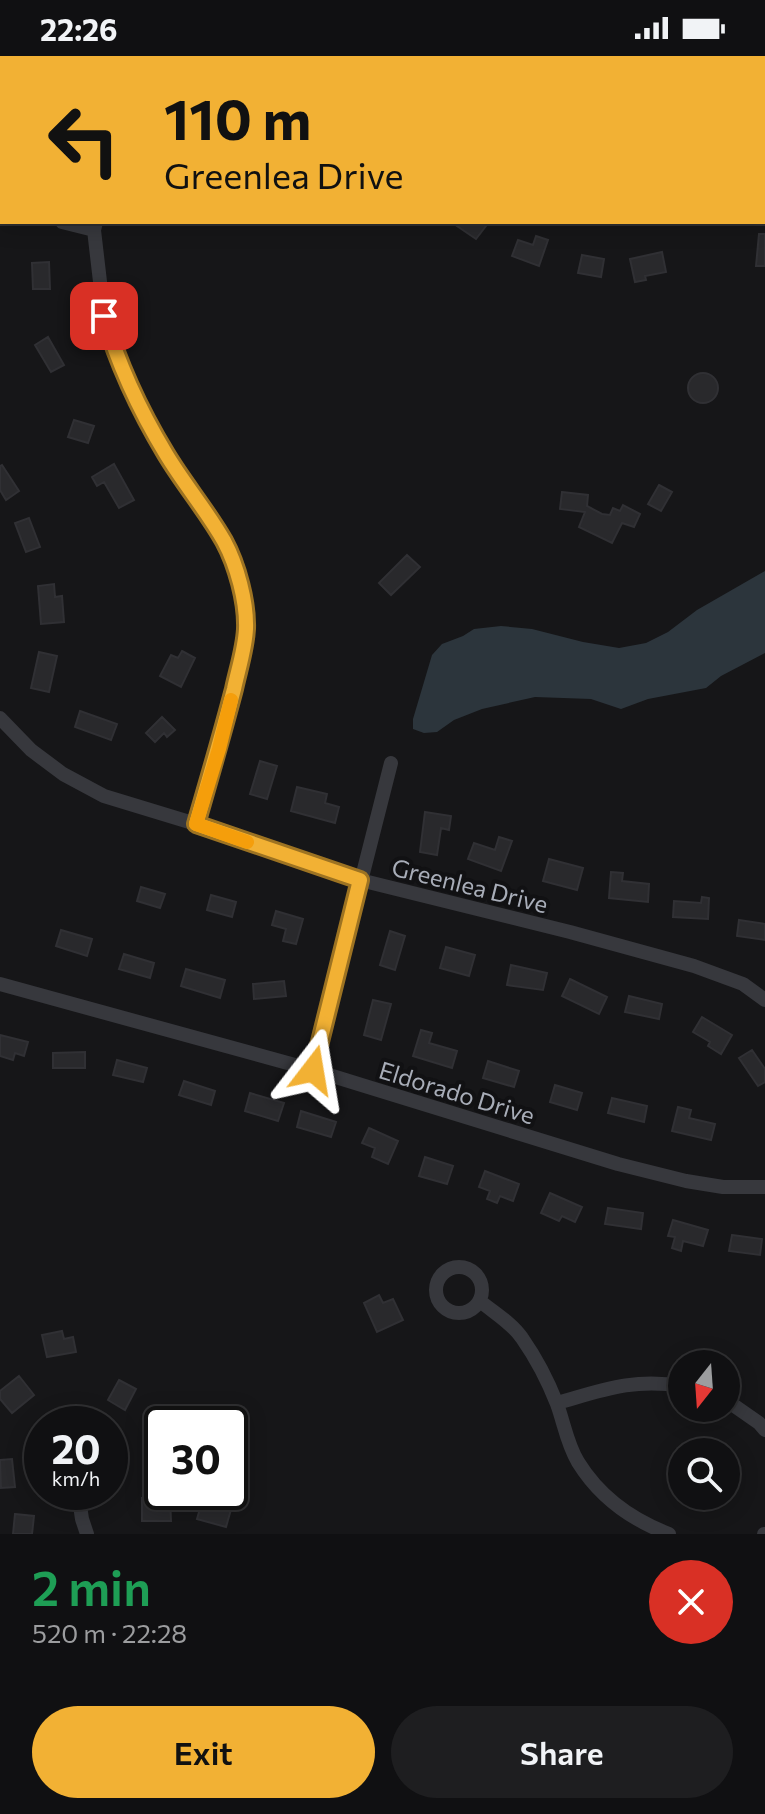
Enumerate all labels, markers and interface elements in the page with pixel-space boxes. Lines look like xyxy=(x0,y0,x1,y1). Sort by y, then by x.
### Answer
text: 22:26 xyxy=(40,10,117,47)
text: 110 m xyxy=(164,83,311,152)
icon: left xyxy=(32,88,136,192)
text: Greenlea Drive xyxy=(164,152,404,196)
pin xyxy=(70,282,138,350)
icon: arrive xyxy=(82,294,126,338)
street label: Greenlea Drive xyxy=(389,852,551,918)
position arrow xyxy=(271,1028,355,1112)
street label: Eldorado Drive xyxy=(376,1055,538,1129)
north arrow xyxy=(668,1350,740,1422)
map controls xyxy=(668,1350,740,1510)
speed limit sign: 30 xyxy=(144,1406,248,1510)
text: 20 xyxy=(51,1423,101,1472)
button: search xyxy=(668,1438,740,1510)
text: km/h xyxy=(52,1466,100,1490)
text: 2 min xyxy=(32,1557,151,1616)
button: close xyxy=(649,1560,733,1644)
text: 520 m · 22:28 xyxy=(32,1617,187,1648)
button: Exit xyxy=(32,1706,375,1798)
button: Share xyxy=(391,1706,733,1798)

